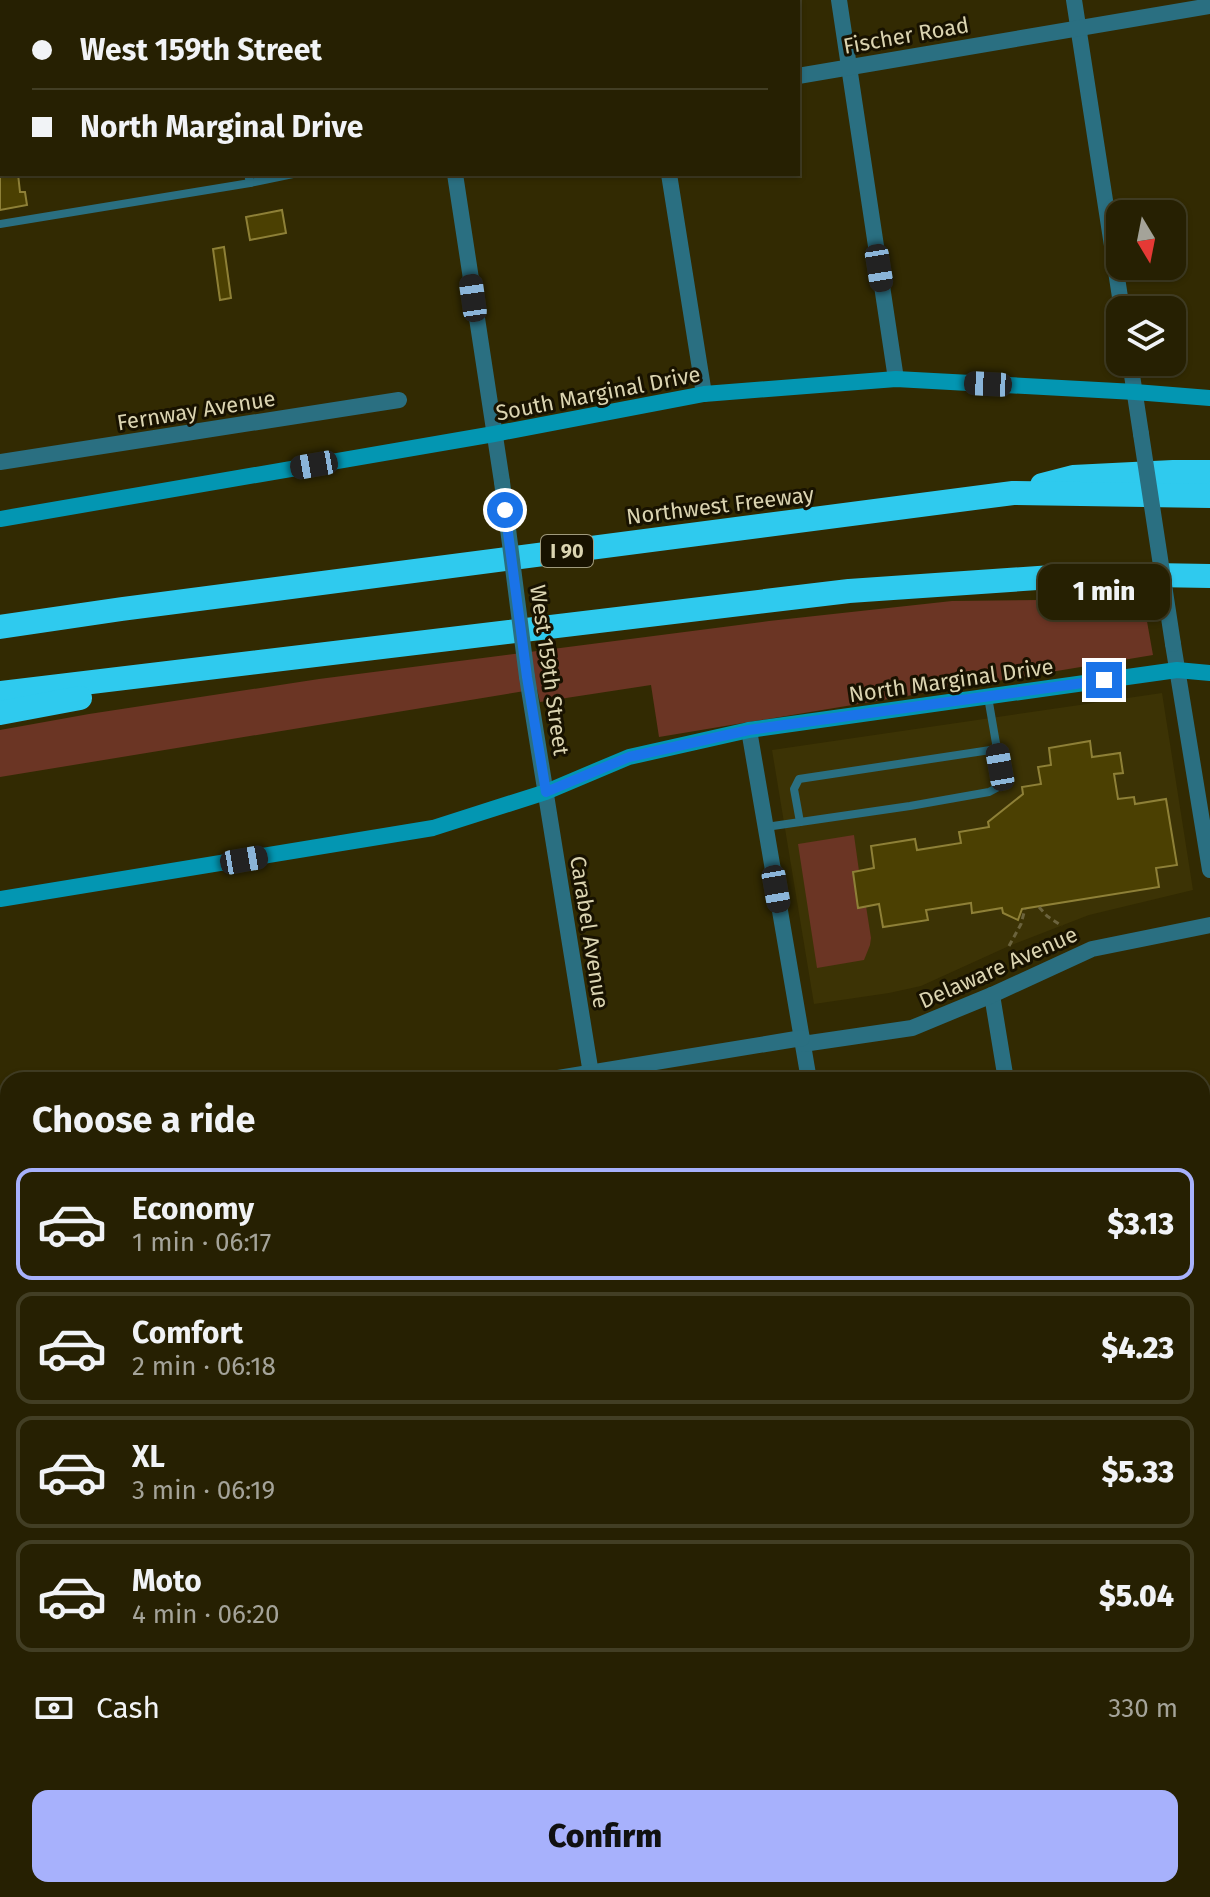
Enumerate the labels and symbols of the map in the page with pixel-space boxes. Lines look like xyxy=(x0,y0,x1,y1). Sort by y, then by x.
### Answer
street label: Fischer Road xyxy=(841,11,971,60)
north arrow xyxy=(1106,200,1186,280)
car xyxy=(863,242,895,294)
car xyxy=(458,273,488,323)
street label: South Marginal Drive xyxy=(494,360,703,427)
car xyxy=(963,371,1013,397)
street label: Fernway Avenue xyxy=(115,385,277,436)
car xyxy=(288,449,340,481)
street label: Northwest Freeway xyxy=(625,481,816,530)
route start xyxy=(487,492,523,528)
road number: I 90 xyxy=(541,535,593,567)
callout: 1 min xyxy=(1038,564,1170,620)
street label: West 159th Street xyxy=(524,583,575,757)
street label: North Marginal Drive xyxy=(847,653,1055,708)
route end xyxy=(1086,662,1122,698)
car xyxy=(984,741,1016,793)
car xyxy=(218,844,270,876)
street label: Carabel Avenue xyxy=(564,854,615,1010)
car xyxy=(760,863,792,915)
street label: Delaware Avenue xyxy=(915,920,1082,1014)

